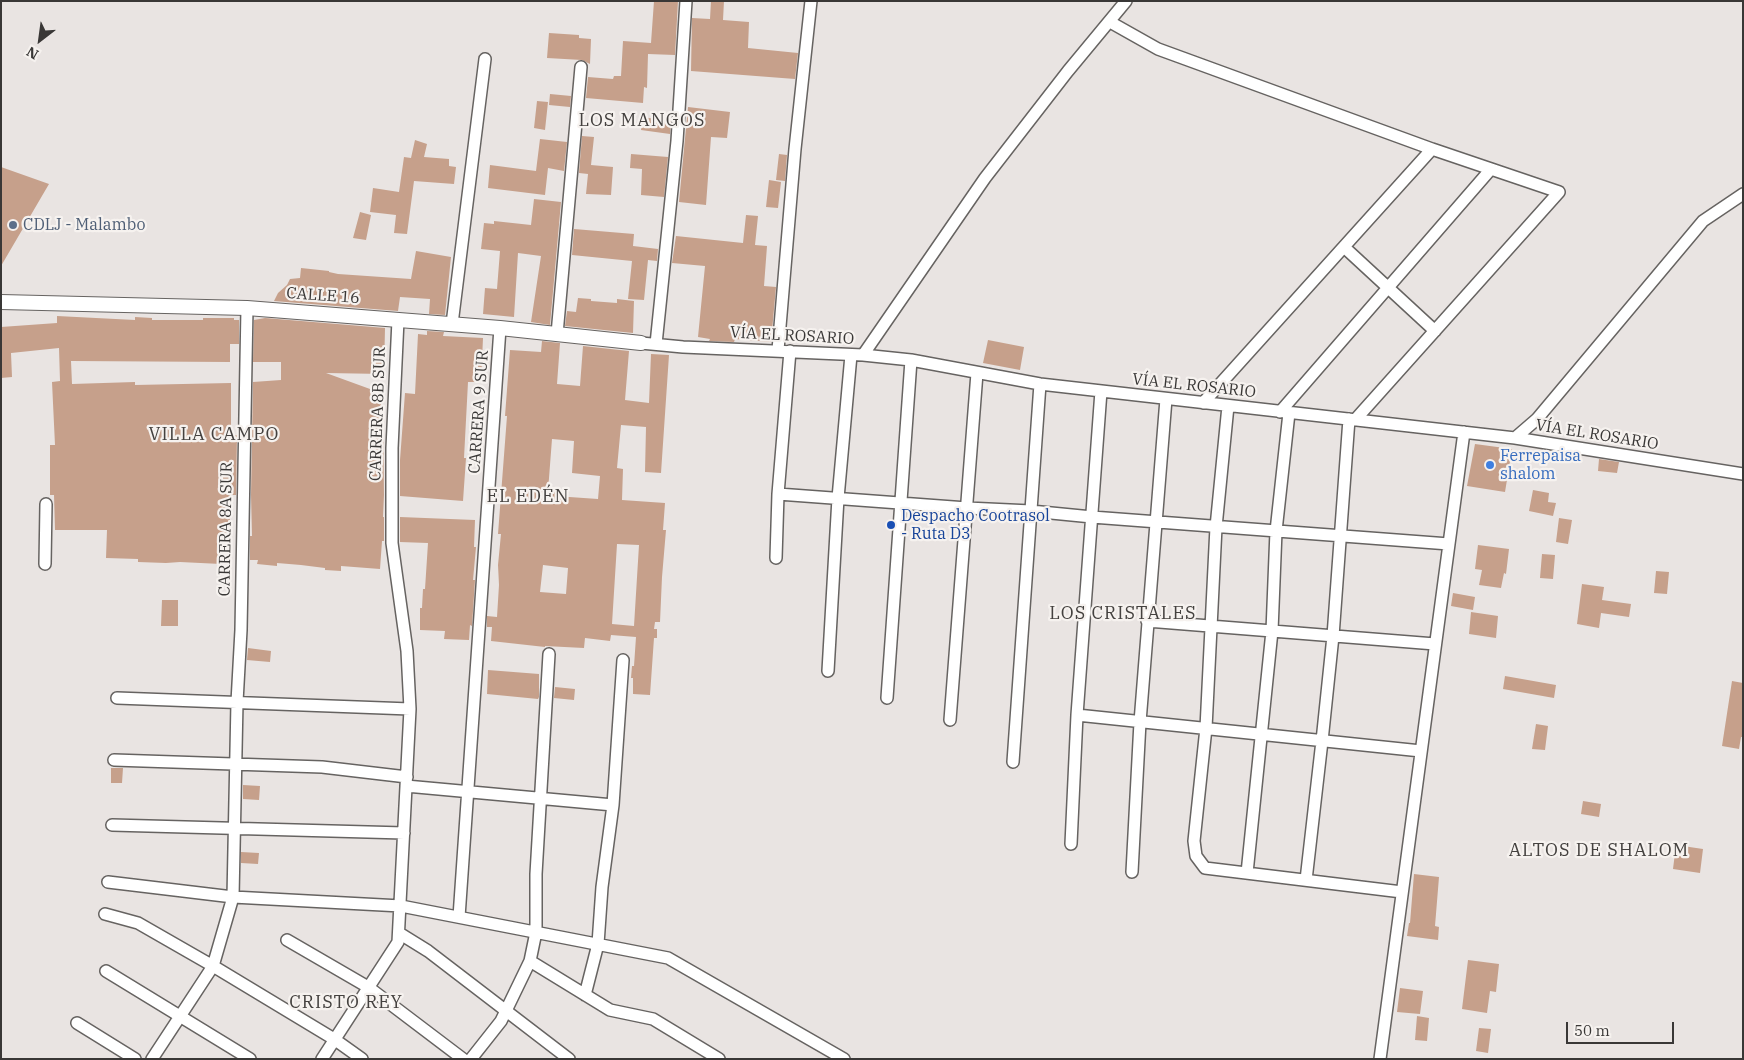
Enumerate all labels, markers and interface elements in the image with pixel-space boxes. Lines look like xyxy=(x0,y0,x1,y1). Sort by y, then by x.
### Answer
north arrow xyxy=(15,15,65,65)
text: N xyxy=(23,42,42,64)
district label: LOS MANGOS xyxy=(577,110,707,132)
place label: CDLJ - Malambo xyxy=(23,215,146,235)
marker: CDLJ - Malambo xyxy=(7,219,19,231)
street label: CALLE 16 xyxy=(286,284,360,308)
street label: VÍA EL ROSARIO xyxy=(729,323,855,349)
street label: CARRERA 8B SUR xyxy=(366,346,390,482)
street label: CARRERA 9 SUR xyxy=(465,350,493,474)
street label: VÍA EL ROSARIO xyxy=(1131,370,1257,402)
street label: VÍA EL ROSARIO xyxy=(1534,416,1660,454)
district label: VILLA CAMPO xyxy=(147,424,281,446)
place label: Ferrepaisa shalom xyxy=(1500,446,1581,484)
marker: Ferrepaisa shalom xyxy=(1484,459,1496,471)
street label: CARRERA 8A SUR xyxy=(215,461,237,597)
district label: EL EDÉN xyxy=(486,486,570,508)
place label: Despacho Cootrasol - Ruta D3 xyxy=(901,506,1050,544)
marker: Despacho Cootrasol - Ruta D3 xyxy=(885,519,897,531)
district label: LOS CRISTALES xyxy=(1048,603,1198,625)
district label: ALTOS DE SHALOM xyxy=(1507,840,1691,862)
district label: CRISTO REY xyxy=(288,992,404,1014)
scale bar xyxy=(1569,1012,1676,1044)
text: 50 m xyxy=(1574,1021,1610,1040)

